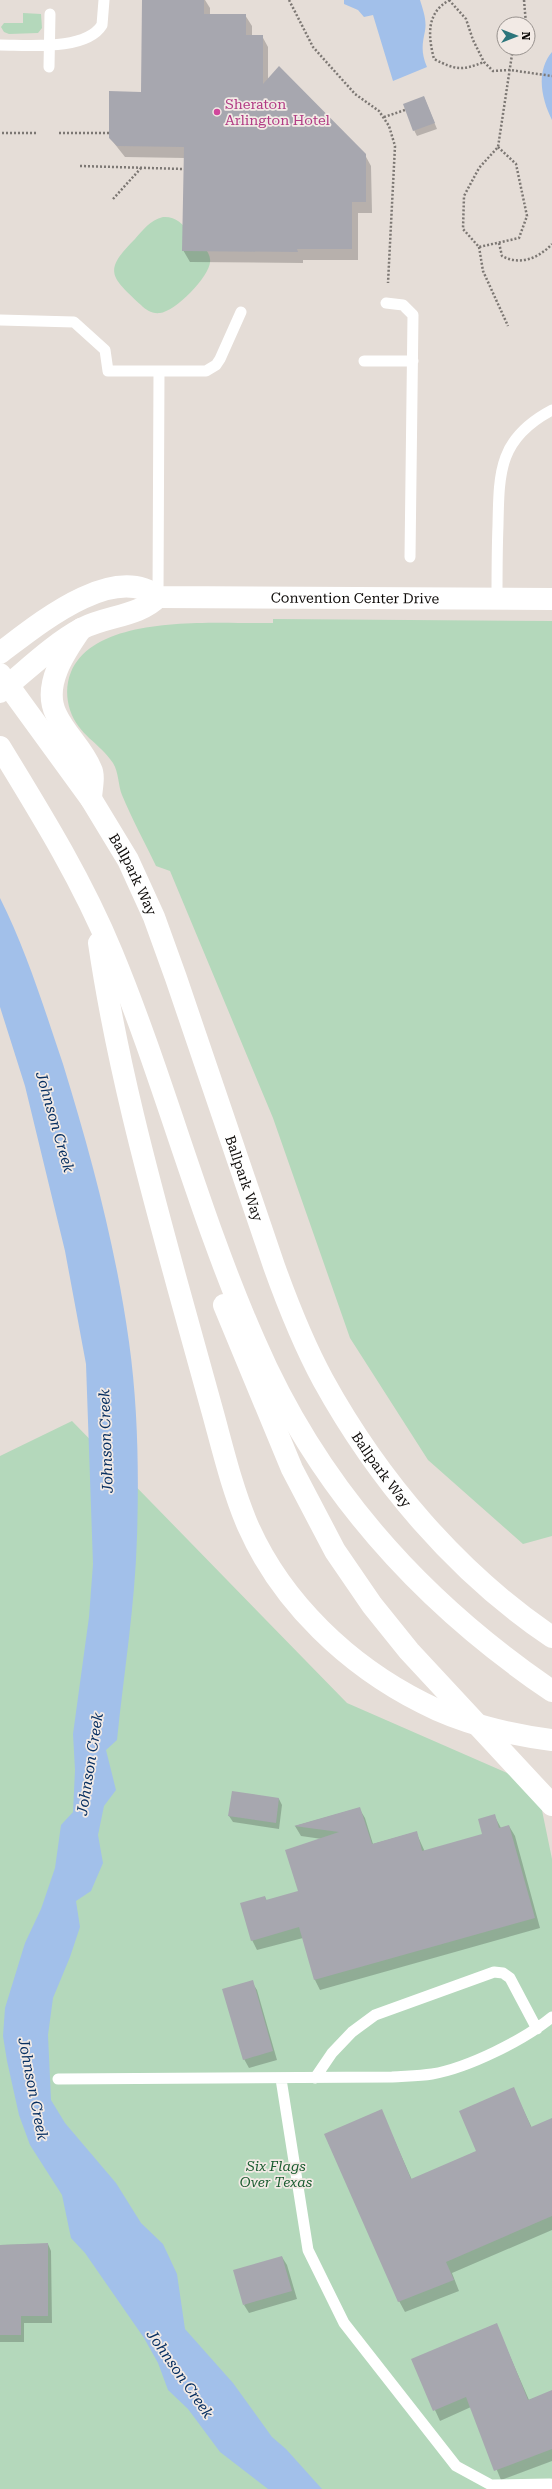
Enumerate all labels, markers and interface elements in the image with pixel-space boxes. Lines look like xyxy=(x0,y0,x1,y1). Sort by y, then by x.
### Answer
north arrow xyxy=(496,16,536,56)
text: N xyxy=(519,32,532,41)
place label: Sheraton Arlington Hotel xyxy=(225,96,331,128)
marker: Sheraton Arlington Hotel xyxy=(212,107,222,117)
street label: Convention Center Drive xyxy=(271,590,440,606)
street label: Ballpark Way xyxy=(106,830,160,918)
water label: Johnson Creek xyxy=(32,1069,78,1175)
street label: Ballpark Way xyxy=(222,1133,266,1224)
water label: Johnson Creek xyxy=(95,1388,117,1494)
street label: Ballpark Way xyxy=(348,1429,415,1511)
water label: Johnson Creek xyxy=(73,1710,107,1818)
water label: Johnson Creek xyxy=(14,2035,52,2143)
park label: Six Flags Over Texas xyxy=(240,2158,313,2190)
water label: Johnson Creek xyxy=(142,2325,218,2422)

